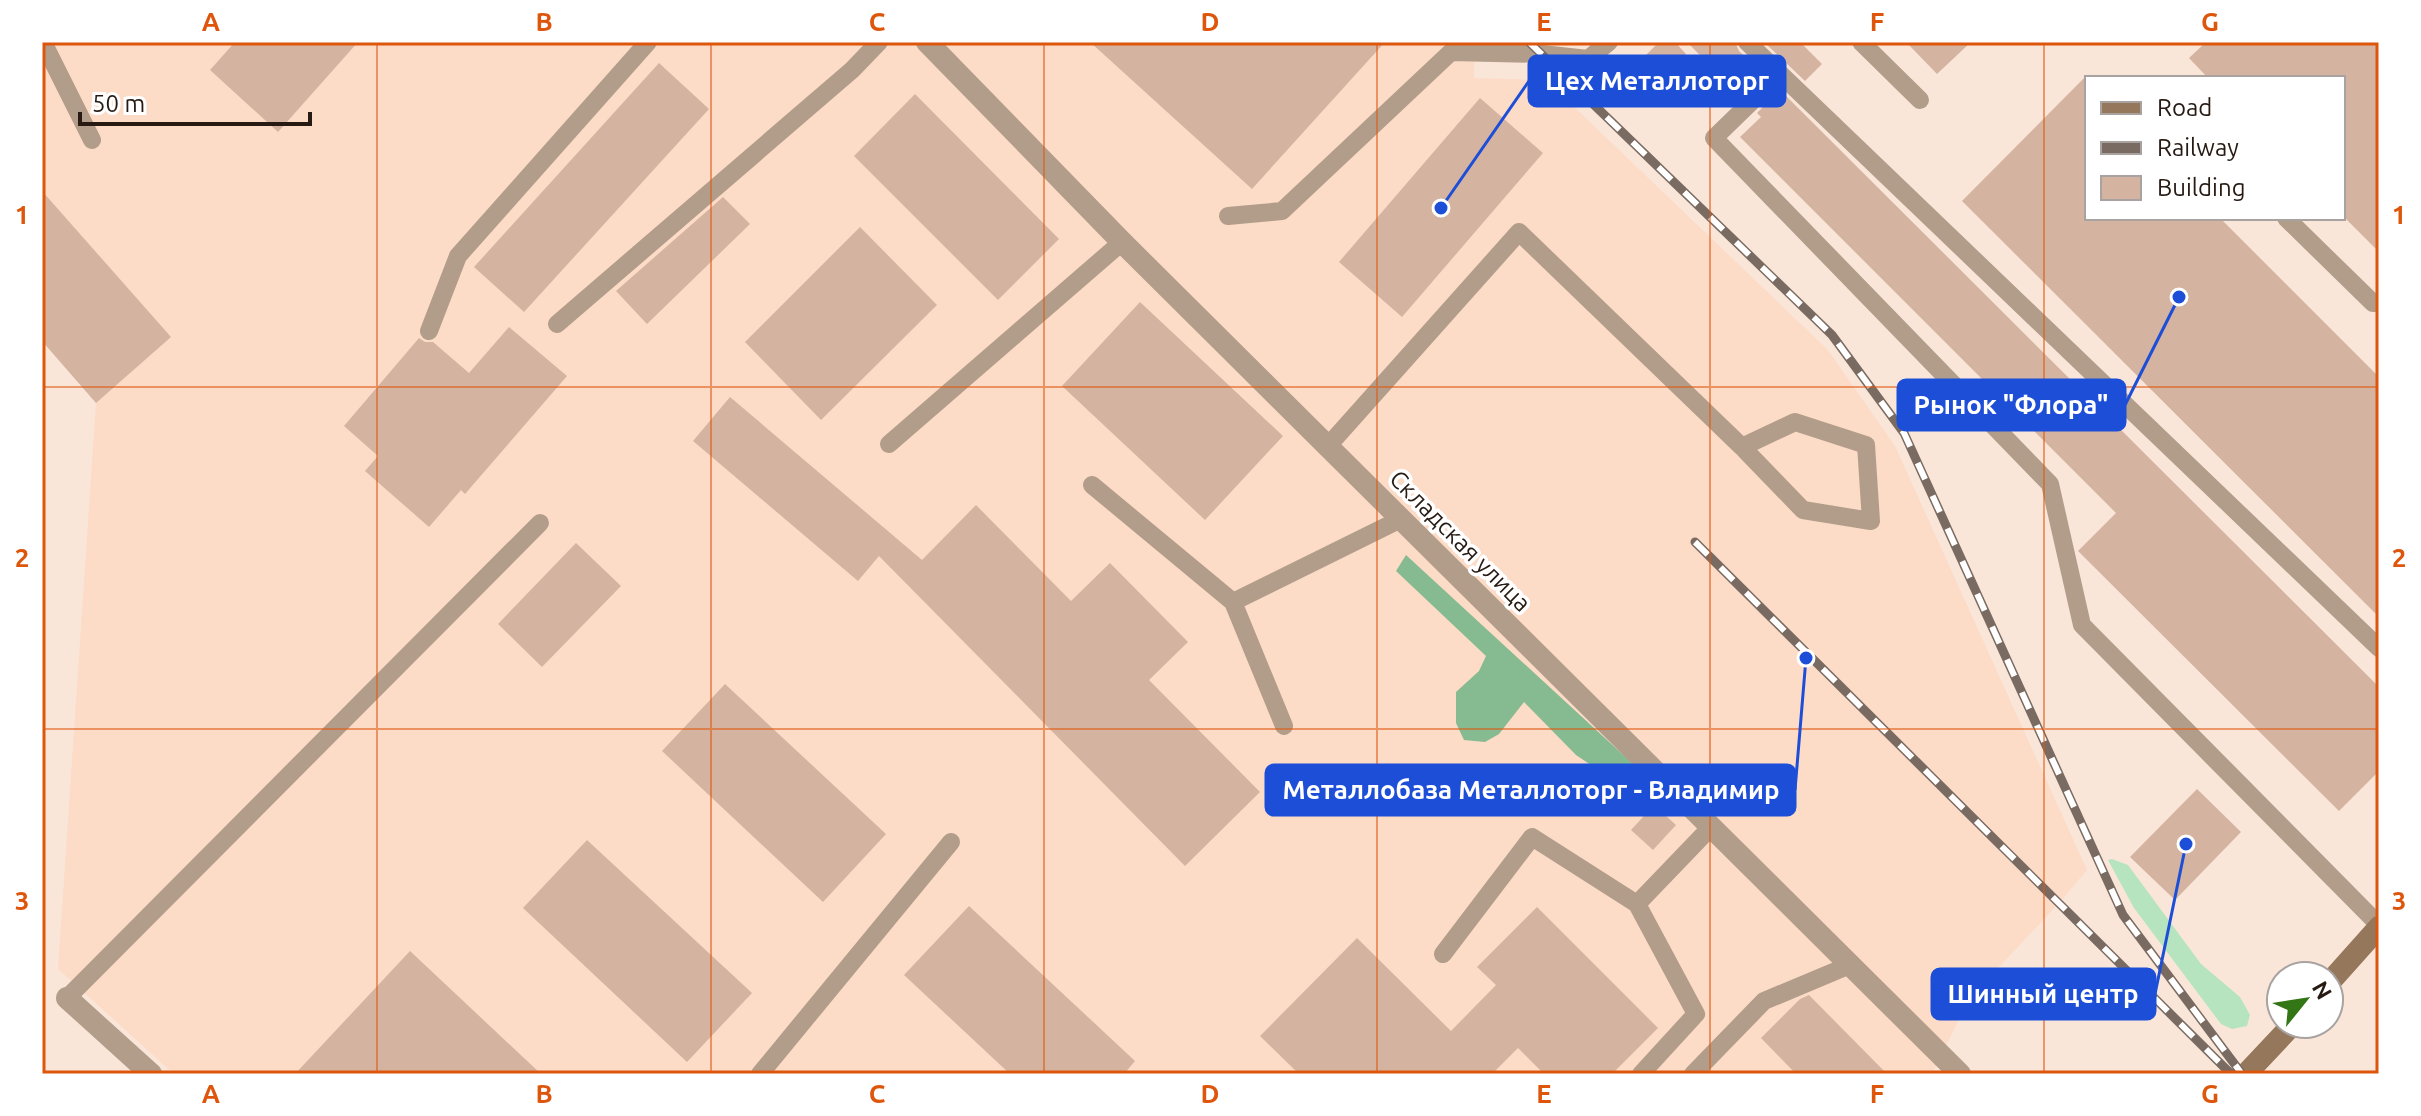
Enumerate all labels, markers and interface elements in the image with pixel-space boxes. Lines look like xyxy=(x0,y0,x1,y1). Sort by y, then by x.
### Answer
text: A xyxy=(202,7,221,36)
text: B xyxy=(535,7,553,36)
text: C xyxy=(869,7,886,36)
text: D xyxy=(1201,7,1219,36)
text: E xyxy=(1536,7,1552,36)
text: F xyxy=(1870,7,1884,36)
text: G xyxy=(2201,7,2219,36)
callout: Цех Металлоторг xyxy=(1529,56,1785,106)
text: Цех Металлоторг xyxy=(1545,66,1769,95)
scale bar xyxy=(80,76,310,126)
legend xyxy=(2085,76,2345,220)
text: 50 m xyxy=(92,90,145,117)
text: Road xyxy=(2157,94,2212,121)
text: Railway xyxy=(2157,134,2239,161)
text: Building xyxy=(2157,174,2245,201)
text: 1 xyxy=(15,200,29,229)
text: 1 xyxy=(2392,200,2406,229)
callout: Рынок "Флора" xyxy=(1898,380,2125,430)
text: Рынок "Флора" xyxy=(1914,390,2108,419)
street label: Складская улица xyxy=(1384,465,1536,617)
text: 2 xyxy=(15,543,29,572)
text: 2 xyxy=(2392,543,2406,572)
callout: Металлобаза Металлоторг - Владимир xyxy=(1266,765,1795,815)
text: Металлобаза Металлоторг - Владимир xyxy=(1283,775,1779,804)
text: 3 xyxy=(15,886,29,915)
text: 3 xyxy=(2392,886,2406,915)
north arrow xyxy=(2265,960,2345,1040)
callout: Шинный центр xyxy=(1932,969,2155,1019)
text: N xyxy=(2308,976,2338,1003)
text: Шинный центр xyxy=(1948,979,2138,1008)
text: A xyxy=(202,1079,221,1108)
text: B xyxy=(535,1079,553,1108)
text: C xyxy=(869,1079,886,1108)
text: D xyxy=(1201,1079,1219,1108)
text: E xyxy=(1536,1079,1552,1108)
text: F xyxy=(1870,1079,1884,1108)
text: G xyxy=(2201,1079,2219,1108)

